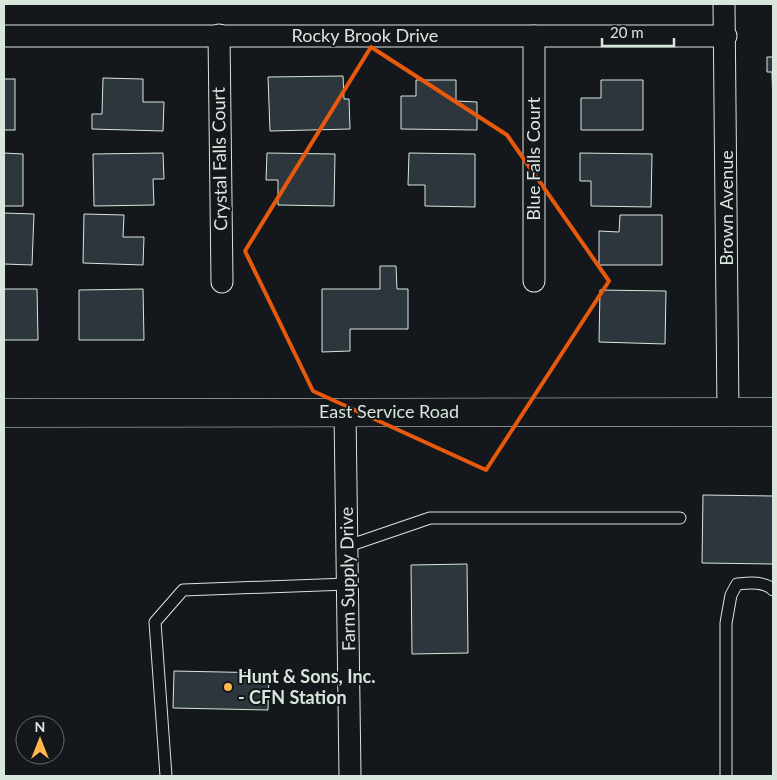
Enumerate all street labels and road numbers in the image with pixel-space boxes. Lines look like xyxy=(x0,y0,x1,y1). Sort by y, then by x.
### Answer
street label: Rocky Brook Drive xyxy=(292,24,438,46)
street label: Crystal Falls Court xyxy=(207,87,231,231)
street label: Blue Falls Court xyxy=(522,97,544,221)
street label: Brown Avenue xyxy=(715,150,737,266)
street label: East Service Road xyxy=(319,400,459,422)
street label: Farm Supply Drive xyxy=(335,507,359,651)

